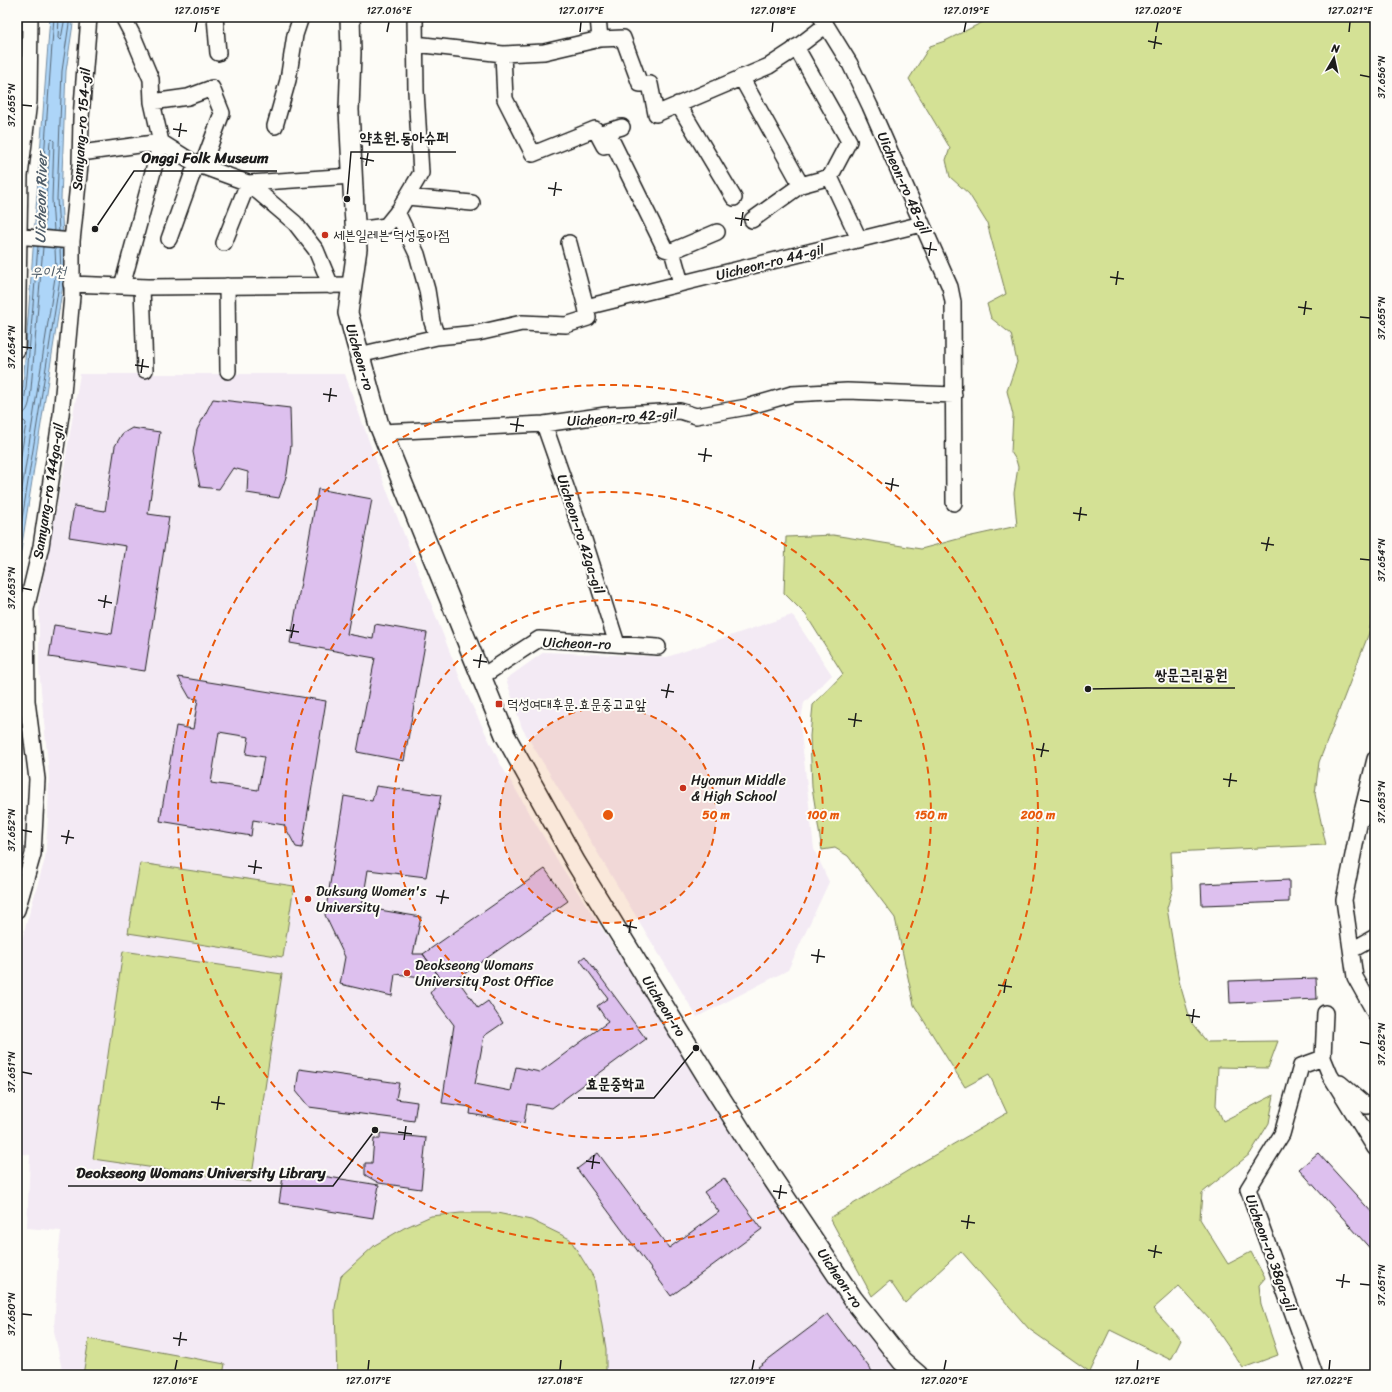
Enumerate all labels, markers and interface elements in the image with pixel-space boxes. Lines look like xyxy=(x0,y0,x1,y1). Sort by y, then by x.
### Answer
text: 127.015°E xyxy=(174,2,221,20)
text: 127.016°E xyxy=(367,2,413,20)
text: 127.017°E xyxy=(559,2,605,20)
text: 127.018°E xyxy=(750,2,797,20)
text: 127.019°E xyxy=(943,2,990,20)
text: 127.020°E xyxy=(1134,2,1183,20)
text: 127.021°E xyxy=(1328,2,1374,20)
north arrow xyxy=(1314,38,1354,78)
text: N xyxy=(1329,38,1341,59)
text: 37.656°N xyxy=(1373,55,1391,98)
street label: Samyang-ro 154-gil xyxy=(65,66,98,191)
text: 37.655°N xyxy=(3,83,21,127)
callout: 약초원.동아슈퍼 xyxy=(351,125,456,152)
text: 약초원.동아슈퍼 xyxy=(359,125,449,151)
street label: Uicheon-ro 48-gil xyxy=(870,128,938,240)
callout: Onggi Folk Museum xyxy=(134,144,277,171)
text: Onggi Folk Museum xyxy=(140,145,269,171)
water label: Uicheon River xyxy=(27,150,55,244)
place label: 세븐일레븐 덕성동아점 xyxy=(333,223,449,248)
marker: 세븐일레븐 덕성동아점 xyxy=(320,230,330,240)
street label: Uicheon-ro 44-gil xyxy=(713,237,828,288)
water label: 우이천 xyxy=(30,259,68,285)
text: 37.655°N xyxy=(1373,296,1391,340)
street label: Uicheon-ro xyxy=(338,321,381,394)
text: 37.654°N xyxy=(3,325,21,369)
street label: Uicheon-ro 42-gil xyxy=(566,401,679,434)
street label: Samyang-ro 144ga-gil xyxy=(25,420,72,561)
street label: Uicheon-ro 42ga-gil xyxy=(549,471,612,598)
text: 37.654°N xyxy=(1373,538,1391,582)
text: 37.653°N xyxy=(3,567,21,609)
street label: Uicheon-ro xyxy=(542,630,612,657)
callout: 쌍문근린공원 xyxy=(1147,661,1235,688)
text: 쌍문근린공원 xyxy=(1154,662,1227,688)
place label: 덕성여대후문.효문중고교앞 xyxy=(507,692,646,717)
marker: 덕성여대후문.효문중고교앞 xyxy=(494,699,504,709)
place label: Hyomun Middle & High School xyxy=(691,768,786,809)
text: 37.653°N xyxy=(1373,781,1391,823)
marker: Hyomun Middle & High School xyxy=(678,783,688,793)
text: 50 m xyxy=(702,804,730,826)
text: 100 m xyxy=(807,804,840,826)
text: 150 m xyxy=(915,804,948,826)
text: 200 m xyxy=(1020,804,1056,826)
text: 37.652°N xyxy=(3,808,21,852)
centre of rings xyxy=(601,808,615,822)
place label: Duksung Women's University xyxy=(316,879,427,920)
marker: Duksung Women's University xyxy=(303,894,313,904)
place label: Deokseong Womans University Post Office xyxy=(415,953,554,994)
marker: Deokseong Womans University Post Office xyxy=(402,968,412,978)
street label: Uicheon-ro xyxy=(635,971,692,1042)
text: 37.652°N xyxy=(1373,1022,1391,1066)
text: 37.651°N xyxy=(3,1051,21,1093)
callout: 효문중학교 xyxy=(578,1071,654,1098)
text: 효문중학교 xyxy=(586,1071,646,1097)
callout: Deokseong Womans University Library xyxy=(68,1159,333,1186)
text: Deokseong Womans University Library xyxy=(76,1160,327,1186)
street label: Uicheon-ro 38ga-gil xyxy=(1238,1191,1304,1317)
street label: Uicheon-ro xyxy=(810,1243,869,1314)
text: 37.651°N xyxy=(1373,1264,1391,1306)
text: 37.650°N xyxy=(3,1292,21,1336)
text: 127.016°E xyxy=(153,1372,199,1390)
text: 127.017°E xyxy=(346,1372,392,1390)
text: 127.018°E xyxy=(537,1372,584,1390)
text: 127.019°E xyxy=(729,1372,776,1390)
text: 127.020°E xyxy=(920,1372,969,1390)
text: 127.021°E xyxy=(1115,1372,1161,1390)
text: 127.022°E xyxy=(1306,1372,1354,1390)

